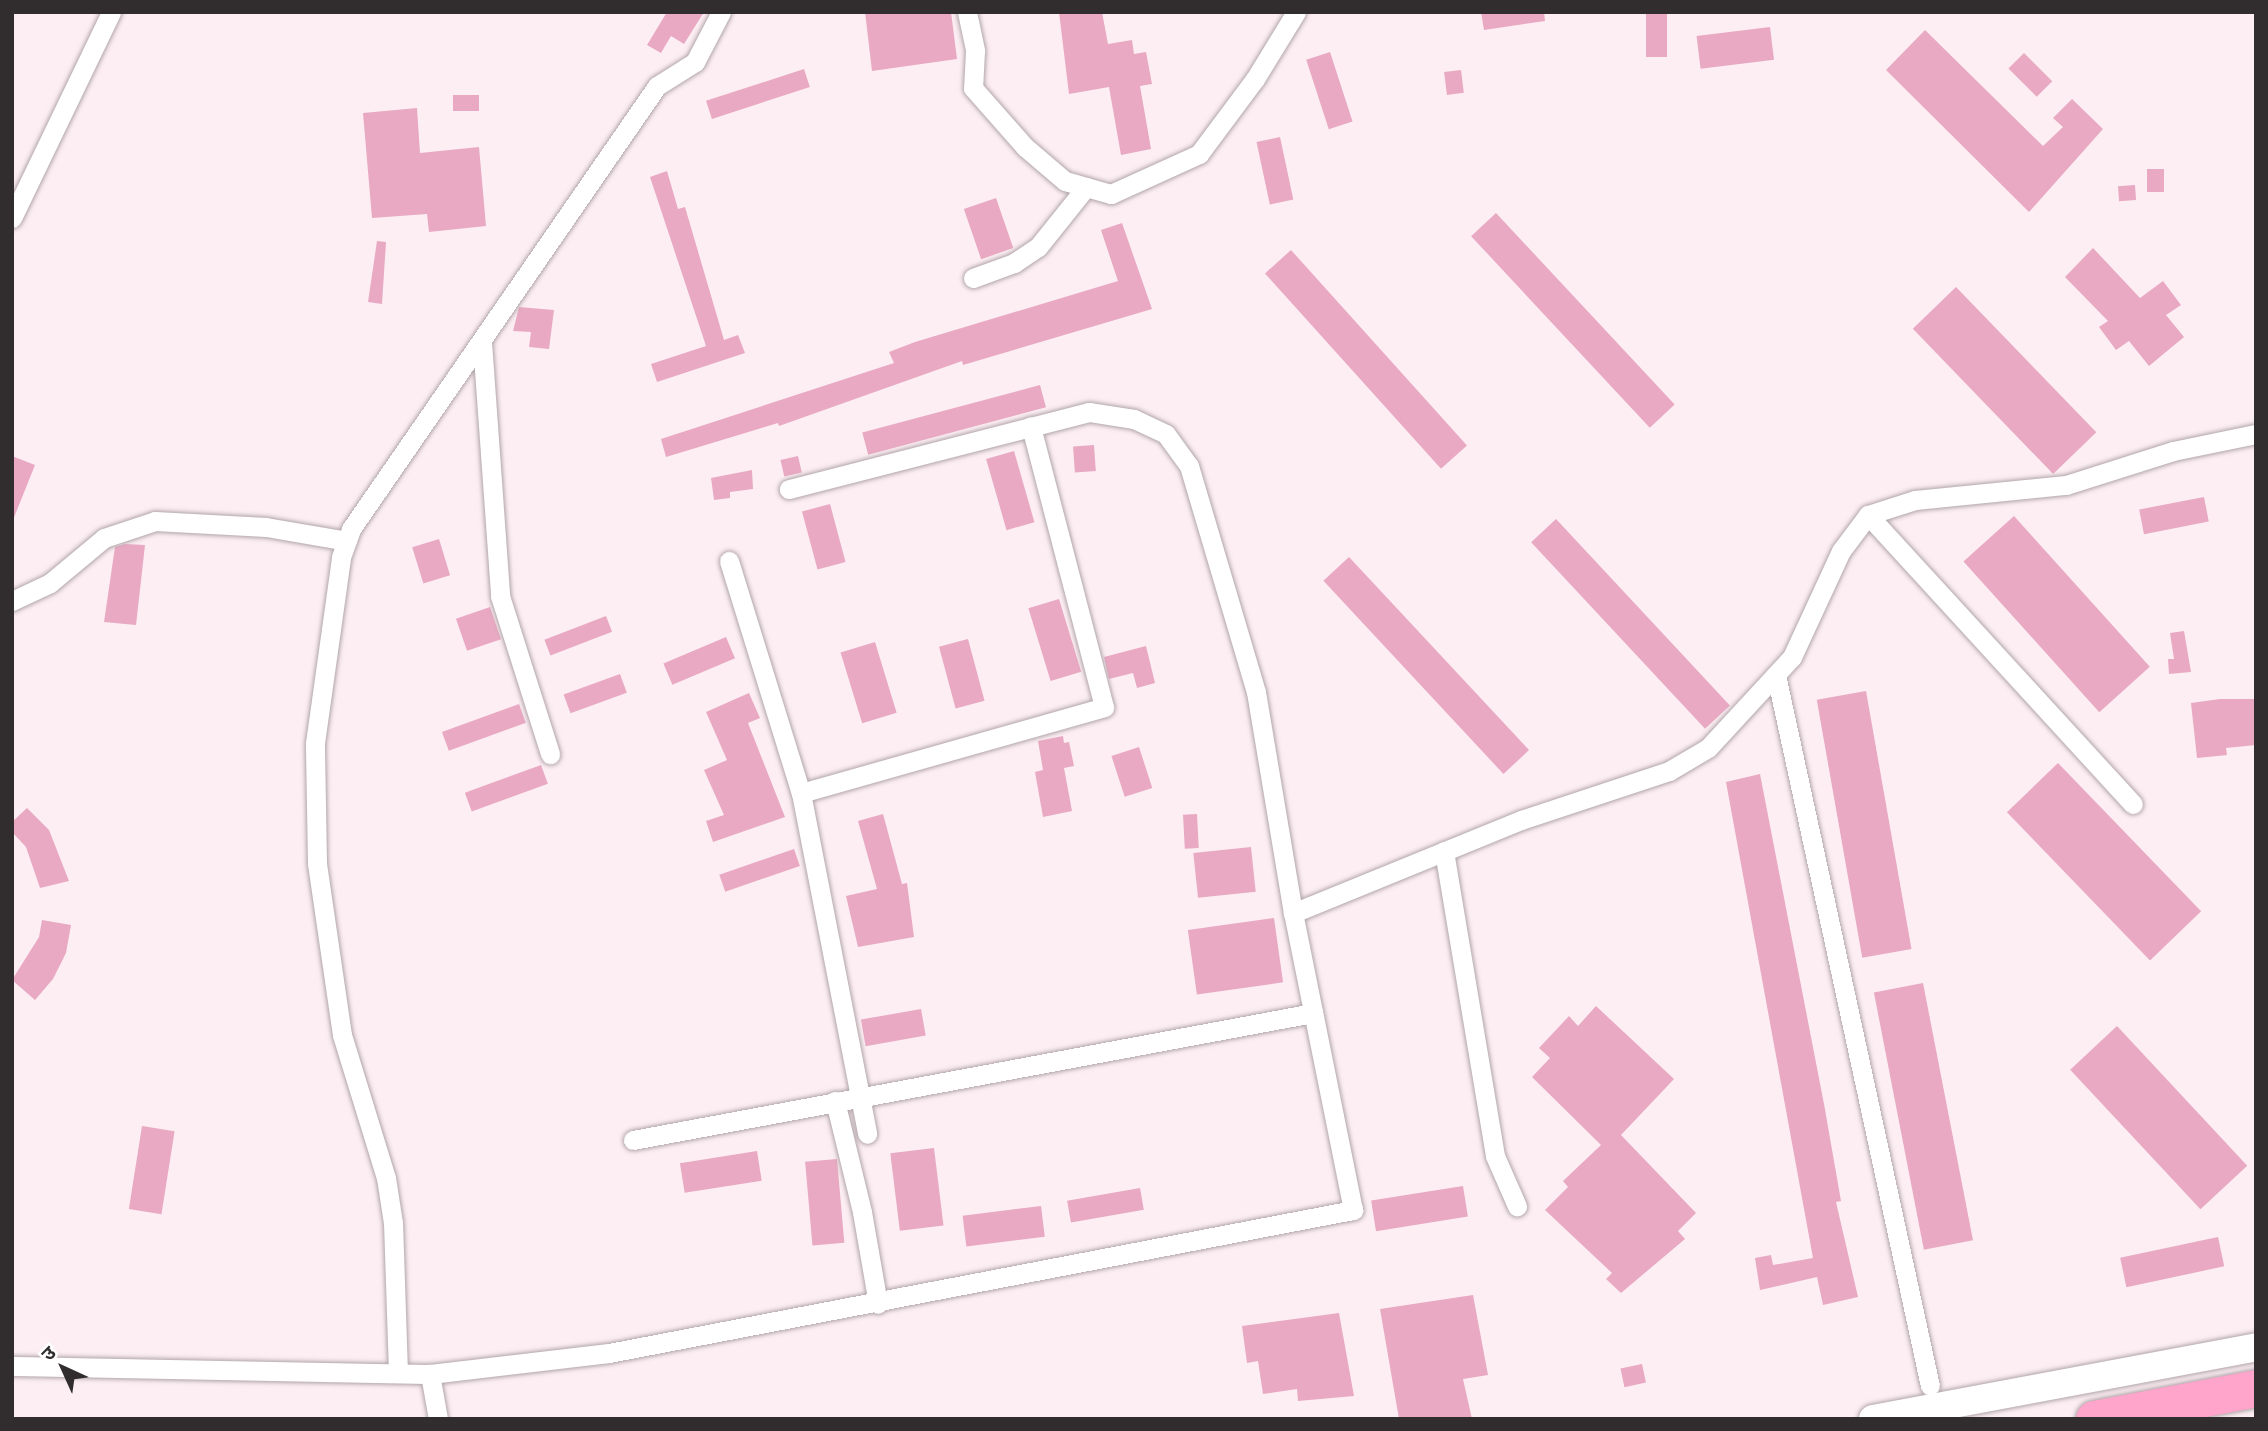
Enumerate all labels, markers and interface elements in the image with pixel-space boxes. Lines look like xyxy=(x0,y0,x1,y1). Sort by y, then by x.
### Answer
north arrow xyxy=(28,1333,98,1403)
text: उ xyxy=(36,1341,60,1365)

